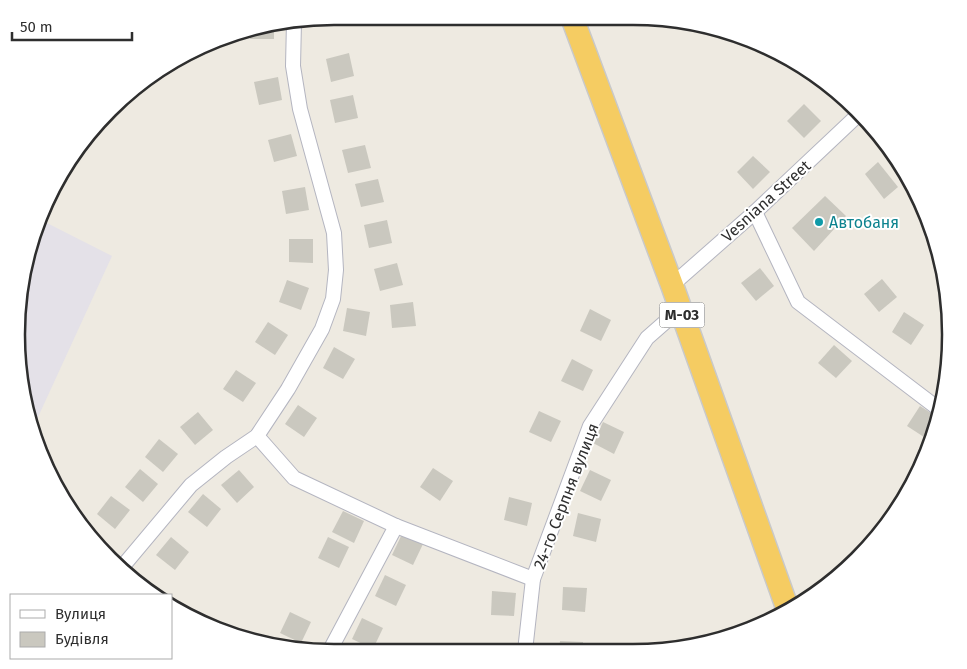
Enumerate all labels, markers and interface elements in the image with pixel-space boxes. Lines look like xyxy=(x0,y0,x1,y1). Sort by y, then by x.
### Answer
scale bar xyxy=(12,10,132,42)
text: 50 m xyxy=(20,18,53,36)
street label: Vesniana Street xyxy=(718,156,815,246)
place label: Автобаня xyxy=(829,213,899,232)
marker: Автобаня xyxy=(813,216,825,228)
road number: М-03 xyxy=(660,302,704,328)
street label: 24-го Серпня вулиця xyxy=(529,420,603,572)
legend xyxy=(10,594,172,659)
text: Вулиця xyxy=(55,605,106,623)
text: Будівля xyxy=(55,630,109,648)

